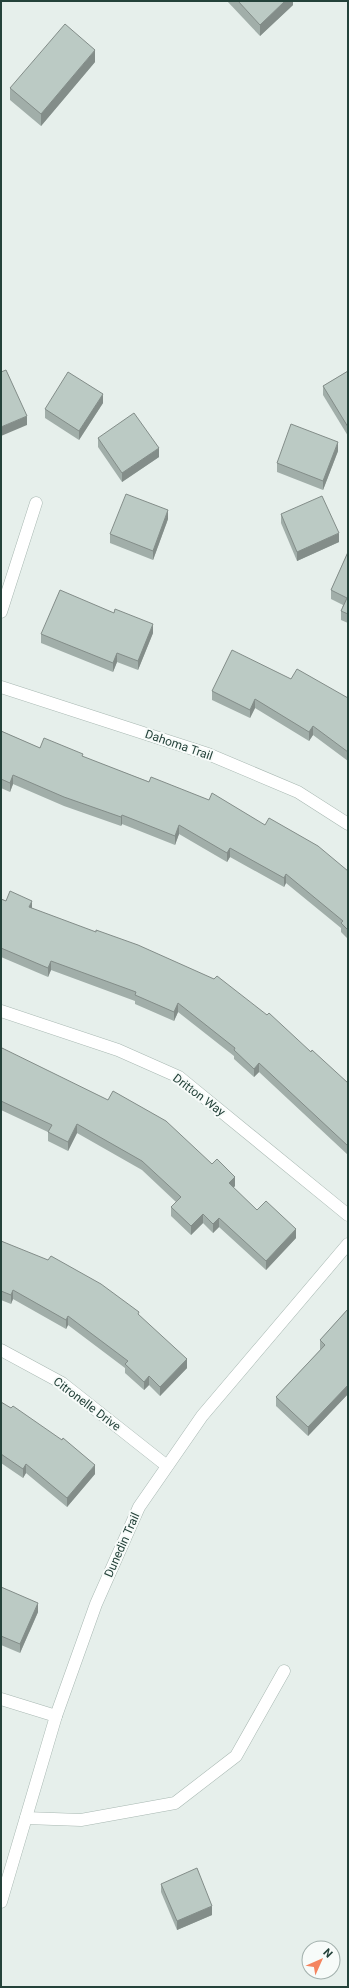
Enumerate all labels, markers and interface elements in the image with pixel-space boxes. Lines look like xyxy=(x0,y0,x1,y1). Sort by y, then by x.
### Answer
street label: Dahoma Trail xyxy=(143,727,215,763)
street label: Dritton Way xyxy=(170,1071,228,1119)
street label: Citronelle Drive xyxy=(51,1374,123,1434)
street label: Dunedin Trail xyxy=(101,1510,143,1580)
north arrow xyxy=(301,1940,341,1980)
text: N xyxy=(320,1946,335,1961)

